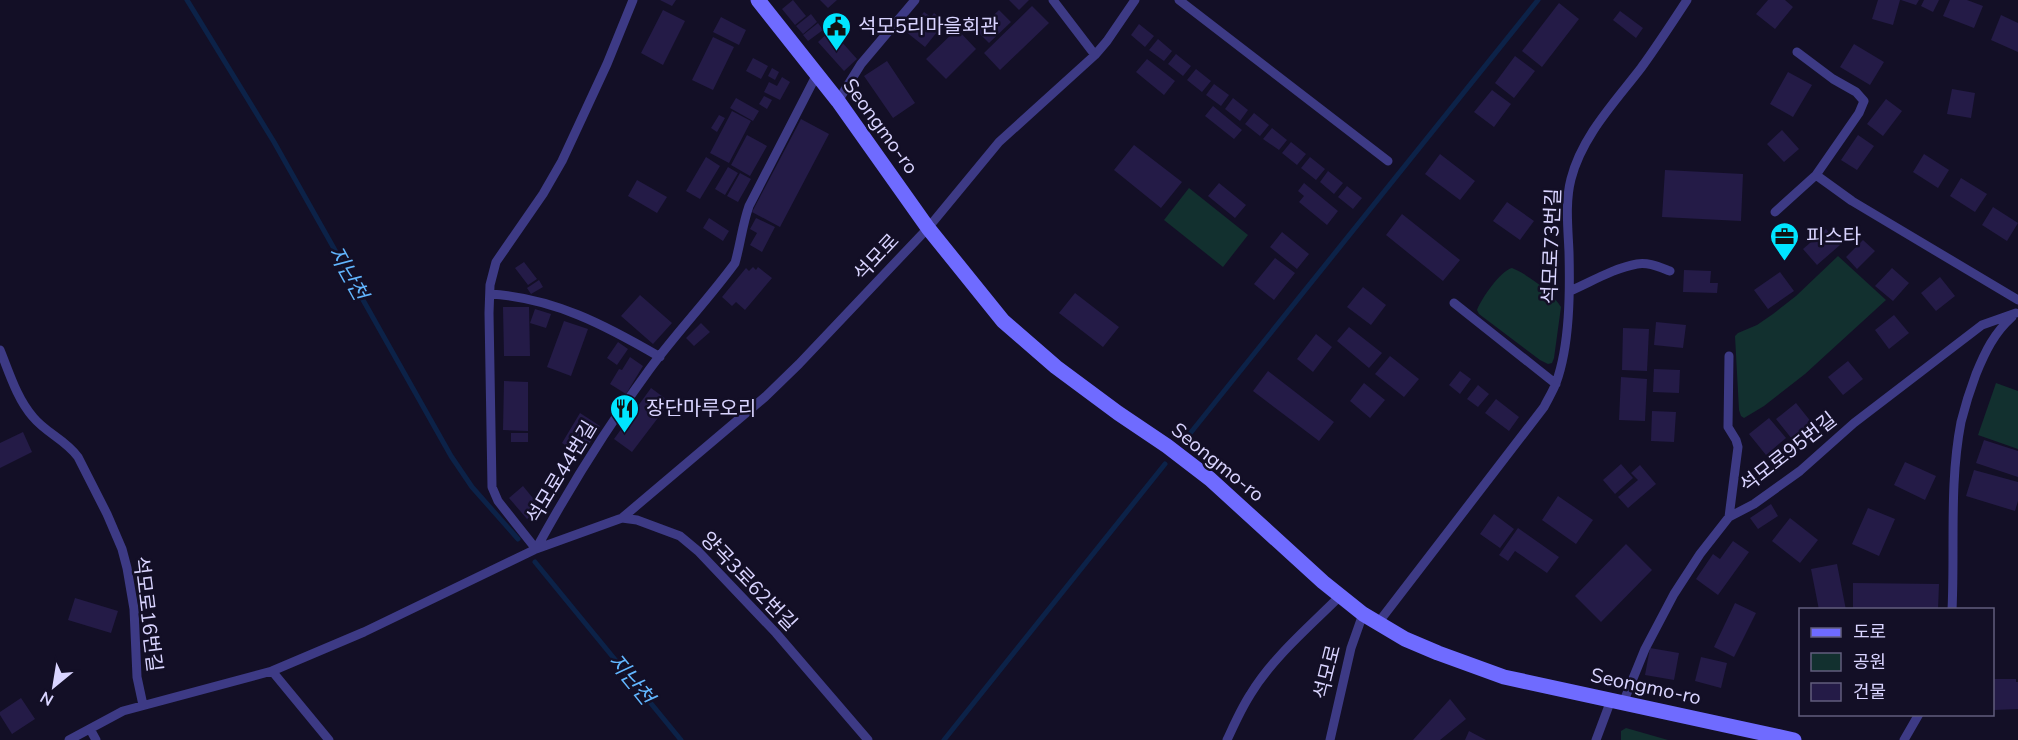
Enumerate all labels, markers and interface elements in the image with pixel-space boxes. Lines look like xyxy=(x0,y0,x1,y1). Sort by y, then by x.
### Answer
public building icon: 석모5리마을회관 xyxy=(821,10,853,52)
place label: 석모5리마을회관 xyxy=(858,13,999,40)
street label: Seongmo-ro xyxy=(837,73,925,180)
street label: 석모로73번길 xyxy=(1536,188,1567,304)
office icon: 피스타 xyxy=(1769,220,1801,262)
place label: 피스타 xyxy=(1806,223,1861,250)
street label: 석모로 xyxy=(848,228,905,287)
water label: 지난천 xyxy=(322,241,376,307)
restaurant icon: 장단마루오리 xyxy=(609,392,641,434)
place label: 장단마루오리 xyxy=(646,395,756,422)
street label: 석모로95번길 xyxy=(1734,406,1842,499)
street label: 석모로44번길 xyxy=(520,416,603,529)
street label: Seongmo-ro xyxy=(1166,417,1270,508)
street label: 양곡3로62번길 xyxy=(694,526,803,637)
street label: 석모로16번길 xyxy=(127,555,168,673)
legend xyxy=(1799,608,1994,716)
text: 도로 xyxy=(1853,620,1886,644)
street label: 석모로 xyxy=(1308,642,1347,702)
water label: 지난천 xyxy=(602,648,662,712)
text: 공원 xyxy=(1853,650,1886,674)
north arrow xyxy=(24,656,84,716)
street label: Seongmo-ro xyxy=(1588,662,1704,711)
text: 건물 xyxy=(1853,680,1886,704)
text: N xyxy=(36,686,58,711)

